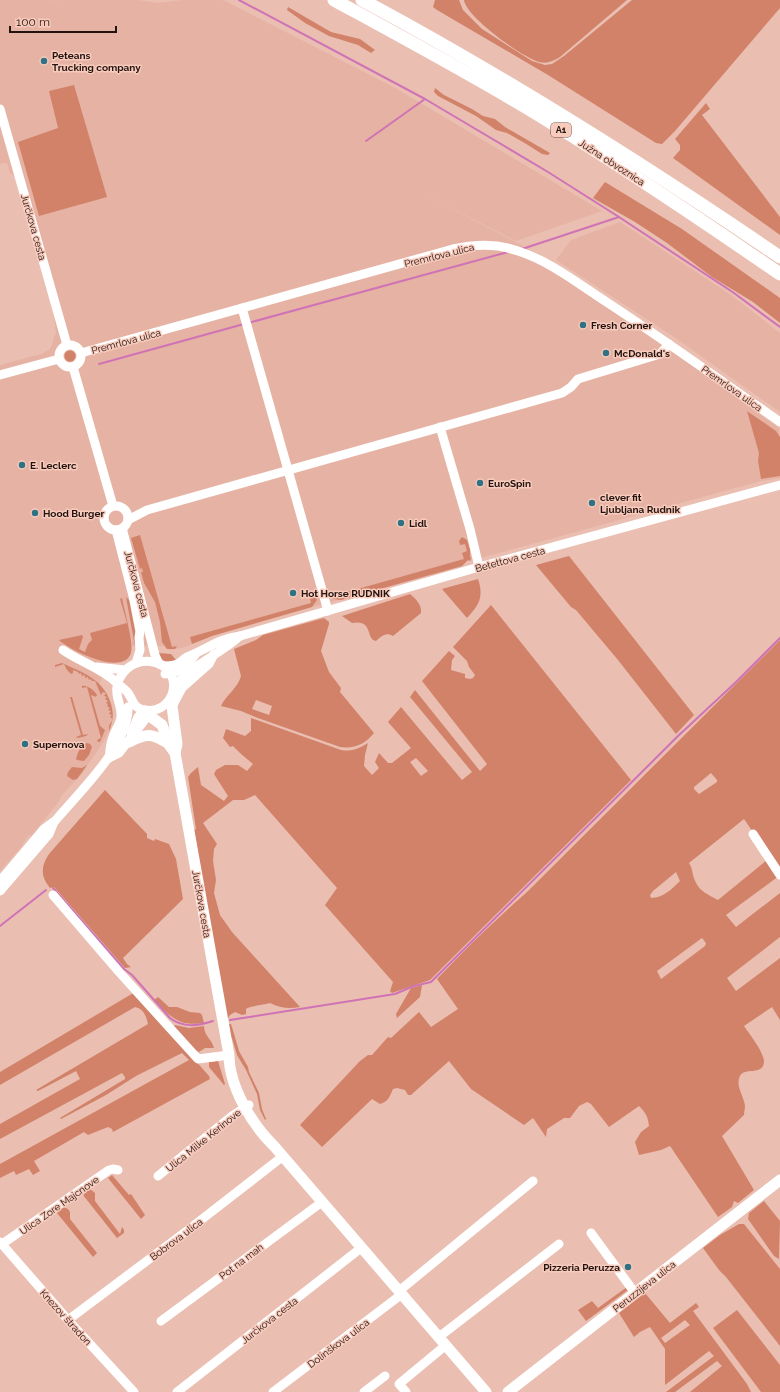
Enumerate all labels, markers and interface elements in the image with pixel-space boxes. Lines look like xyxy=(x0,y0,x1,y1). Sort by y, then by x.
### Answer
scale bar xyxy=(10,8,116,34)
text: 100 m xyxy=(16,15,50,29)
place label: Peteans Trucking company xyxy=(52,50,141,73)
marker: Peteans Trucking company xyxy=(39,56,49,66)
road number: A1 xyxy=(551,123,571,137)
street label: Južna obvoznica xyxy=(577,137,647,188)
street label: Jurčkova cesta xyxy=(19,193,48,262)
street label: Premrlova ulica xyxy=(403,241,475,269)
marker: Fresh Corner xyxy=(578,320,588,330)
place label: Fresh Corner xyxy=(591,320,652,331)
street label: Premrlova ulica xyxy=(90,327,162,356)
marker: McDonald's xyxy=(601,348,611,358)
place label: McDonald's xyxy=(614,348,670,359)
street label: Premrlova ulica xyxy=(699,363,764,413)
marker: E. Leclerc xyxy=(17,460,27,470)
place label: E. Leclerc xyxy=(30,460,77,471)
marker: EuroSpin xyxy=(475,478,485,488)
place label: EuroSpin xyxy=(488,478,531,489)
place label: clever fit Ljubljana Rudnik xyxy=(600,492,680,515)
marker: clever fit Ljubljana Rudnik xyxy=(587,498,597,508)
marker: Hood Burger xyxy=(30,508,40,518)
place label: Hood Burger xyxy=(43,508,104,519)
marker: Lidl xyxy=(396,518,406,528)
place label: Lidl xyxy=(409,518,428,529)
street label: Betettova cesta xyxy=(474,545,546,574)
street label: Jurčkova cesta xyxy=(122,550,151,619)
marker: Hot Horse RUDNIK xyxy=(288,588,298,598)
place label: Hot Horse RUDNIK xyxy=(301,588,390,599)
marker: Supernova xyxy=(20,739,30,749)
place label: Supernova xyxy=(33,739,85,750)
street label: Jurčkova cesta xyxy=(190,869,213,939)
street label: Ulica Milke Kerinove xyxy=(164,1107,243,1174)
street label: Ulica Zore Majcnove xyxy=(18,1174,101,1237)
street label: Bobrova ulica xyxy=(148,1216,205,1263)
street label: Pot na mah xyxy=(217,1241,266,1282)
street label: Peruzzijeva ulica xyxy=(611,1259,678,1314)
place label: Pizzeria Peruzza xyxy=(543,1262,620,1273)
marker: Pizzeria Peruzza xyxy=(623,1262,633,1272)
street label: Knezov štradon xyxy=(38,1287,94,1348)
street label: Jurčkova cesta xyxy=(239,1295,300,1346)
street label: Dolinškova ulica xyxy=(305,1317,371,1370)

